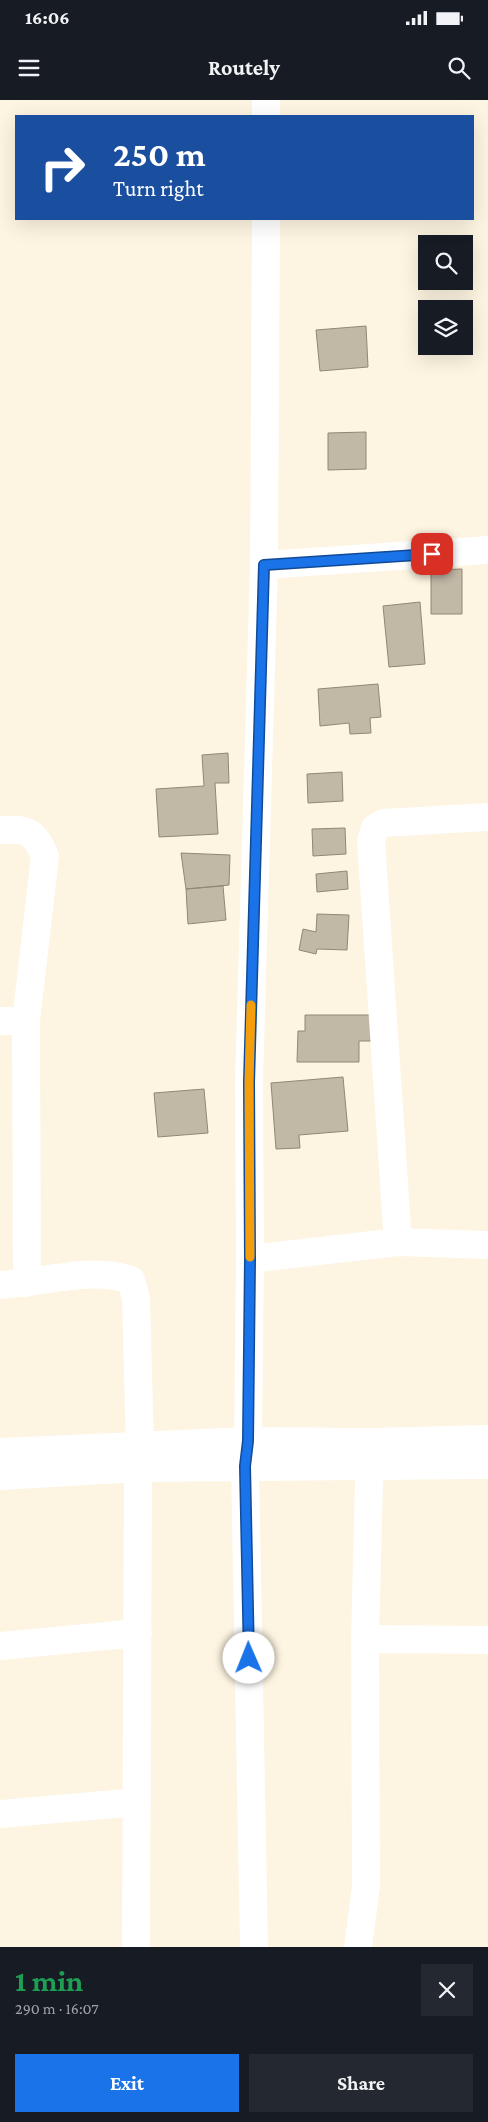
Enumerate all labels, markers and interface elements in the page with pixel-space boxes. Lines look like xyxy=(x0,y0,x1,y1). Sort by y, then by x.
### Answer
text: 16:06 xyxy=(25,7,70,28)
icon: menu xyxy=(15,54,43,82)
icon: search xyxy=(445,54,473,82)
text: Routely xyxy=(208,55,280,80)
icon: right xyxy=(30,135,95,200)
text: 250 m xyxy=(113,135,206,174)
text: Turn right xyxy=(113,176,204,201)
map controls xyxy=(418,235,473,355)
button: search xyxy=(418,235,473,290)
button: layers xyxy=(418,300,473,355)
pin xyxy=(411,533,453,575)
icon: arrive xyxy=(418,540,446,568)
position arrow xyxy=(222,1631,274,1683)
text: 1 min xyxy=(15,1964,83,1997)
button: close xyxy=(421,1964,473,2016)
text: 290 m · 16:07 xyxy=(15,2000,99,2017)
button: Exit xyxy=(15,2054,239,2112)
button: Share xyxy=(249,2054,473,2112)

